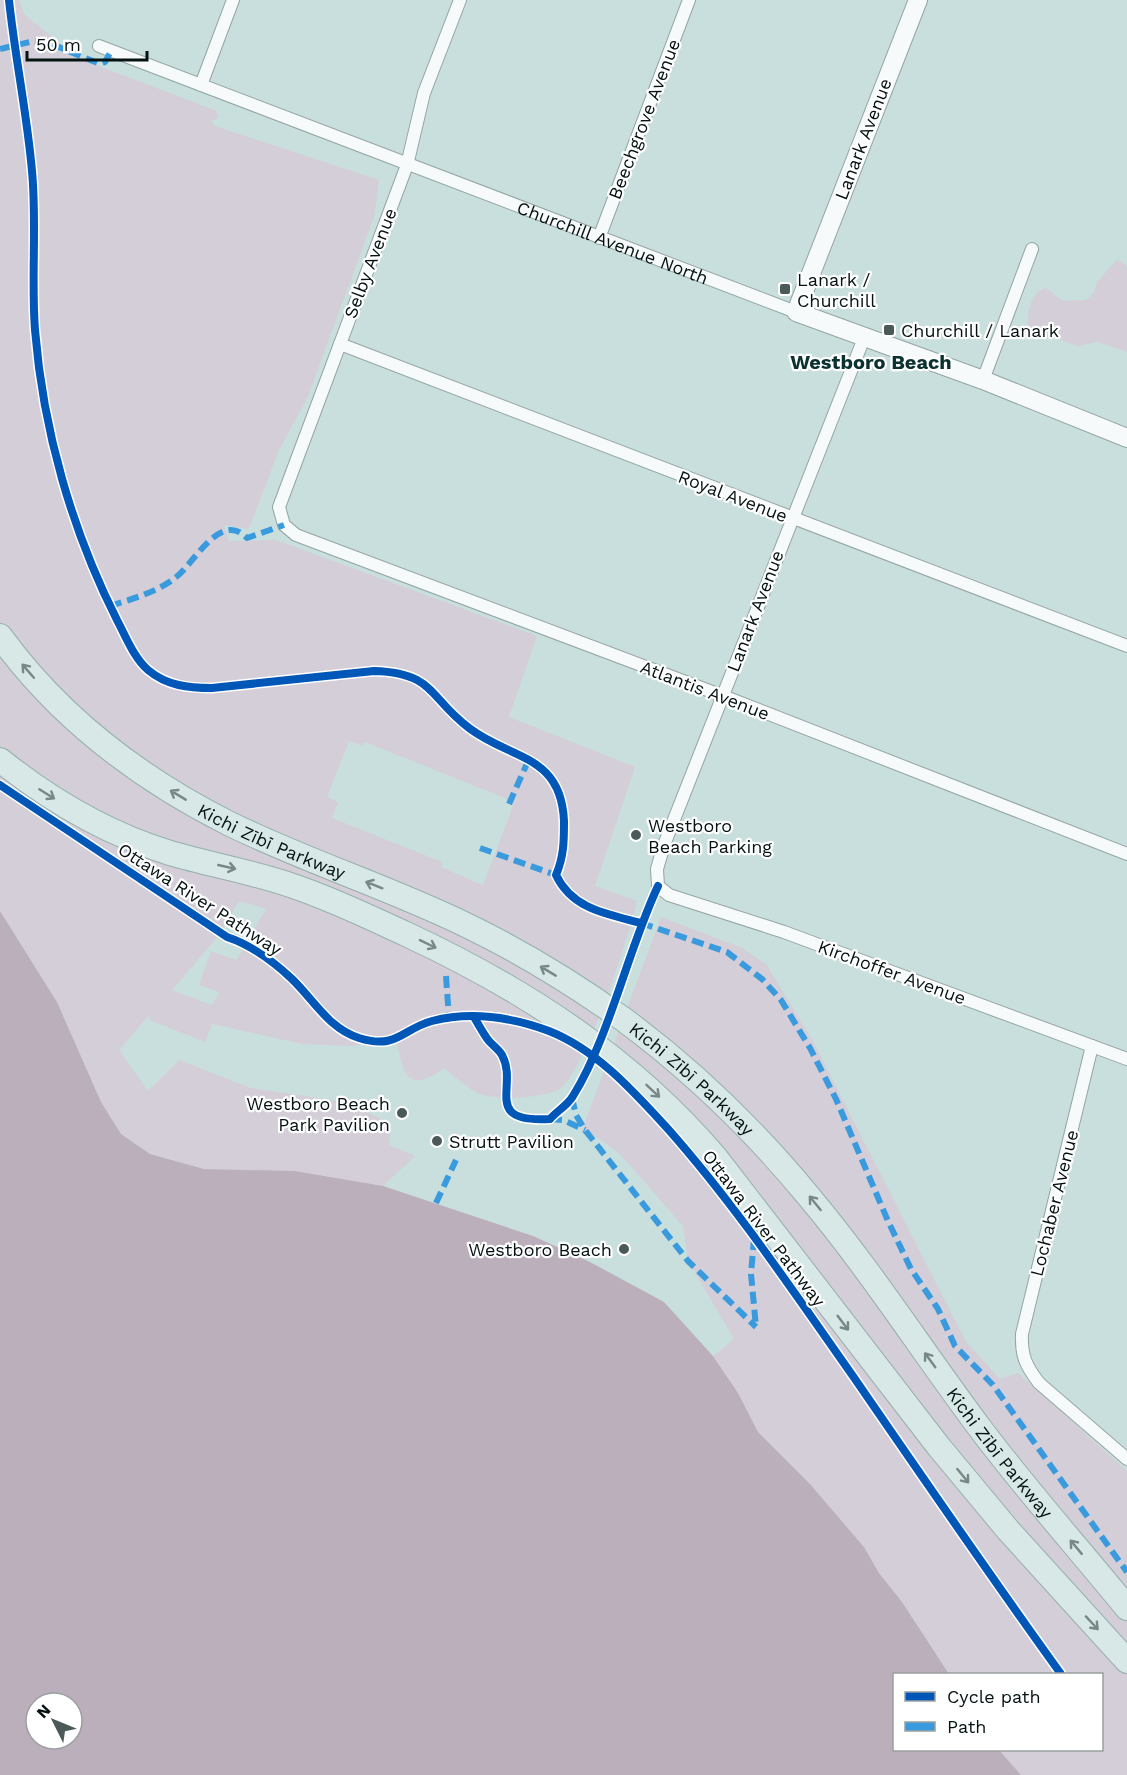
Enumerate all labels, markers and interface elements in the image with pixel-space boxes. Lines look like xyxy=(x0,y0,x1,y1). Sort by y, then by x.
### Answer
scale bar xyxy=(27,24,147,62)
text: 50 m xyxy=(36,34,81,55)
street label: Beechgrove Avenue xyxy=(604,36,684,202)
street label: Lanark Avenue xyxy=(830,75,896,203)
street label: Churchill Avenue North xyxy=(514,196,711,288)
street label: Selby Avenue xyxy=(339,205,401,321)
place label: Lanark / Churchill xyxy=(797,269,876,311)
marker: Lanark / Churchill xyxy=(778,282,792,296)
place label: Churchill / Lanark xyxy=(901,320,1059,341)
marker: Churchill / Lanark xyxy=(882,323,896,337)
district label: Westboro Beach xyxy=(790,350,952,374)
street label: Royal Avenue xyxy=(675,466,791,526)
street label: Lanark Avenue xyxy=(722,547,788,675)
street label: Atlantis Avenue xyxy=(638,656,772,724)
one-way arrow xyxy=(21,664,35,679)
one-way arrow xyxy=(39,788,55,800)
one-way arrow xyxy=(170,789,187,801)
street label: Kichi Zībī Parkway xyxy=(194,799,349,883)
place label: Westboro Beach Parking xyxy=(648,815,772,857)
marker: Westboro Beach Parking xyxy=(629,828,643,842)
street label: Ottawa River Pathway xyxy=(114,838,286,960)
one-way arrow xyxy=(217,862,236,874)
one-way arrow xyxy=(365,879,383,890)
street label: Kirchoffer Avenue xyxy=(815,935,969,1009)
one-way arrow xyxy=(419,939,437,951)
one-way arrow xyxy=(540,965,557,977)
street label: Kichi Zībī Parkway xyxy=(626,1017,759,1140)
one-way arrow xyxy=(645,1084,660,1098)
place label: Westboro Beach Park Pavilion xyxy=(246,1093,390,1135)
marker: Westboro Beach Park Pavilion xyxy=(395,1106,409,1120)
street label: Lochaber Avenue xyxy=(1026,1127,1082,1279)
place label: Strutt Pavilion xyxy=(449,1131,574,1152)
marker: Strutt Pavilion xyxy=(430,1134,444,1148)
street label: Ottawa River Pathway xyxy=(698,1145,830,1311)
one-way arrow xyxy=(808,1195,821,1211)
place label: Westboro Beach xyxy=(468,1239,612,1260)
marker: Westboro Beach xyxy=(617,1242,631,1256)
one-way arrow xyxy=(836,1315,849,1331)
one-way arrow xyxy=(924,1353,936,1369)
street label: Kichi Zībī Parkway xyxy=(943,1383,1058,1522)
one-way arrow xyxy=(956,1468,970,1483)
one-way arrow xyxy=(1070,1539,1083,1555)
one-way arrow xyxy=(1085,1615,1099,1630)
legend xyxy=(893,1673,1103,1751)
text: Cycle path xyxy=(947,1686,1041,1707)
north arrow xyxy=(24,1691,84,1751)
text: N xyxy=(32,1700,54,1722)
text: Path xyxy=(947,1716,987,1737)

